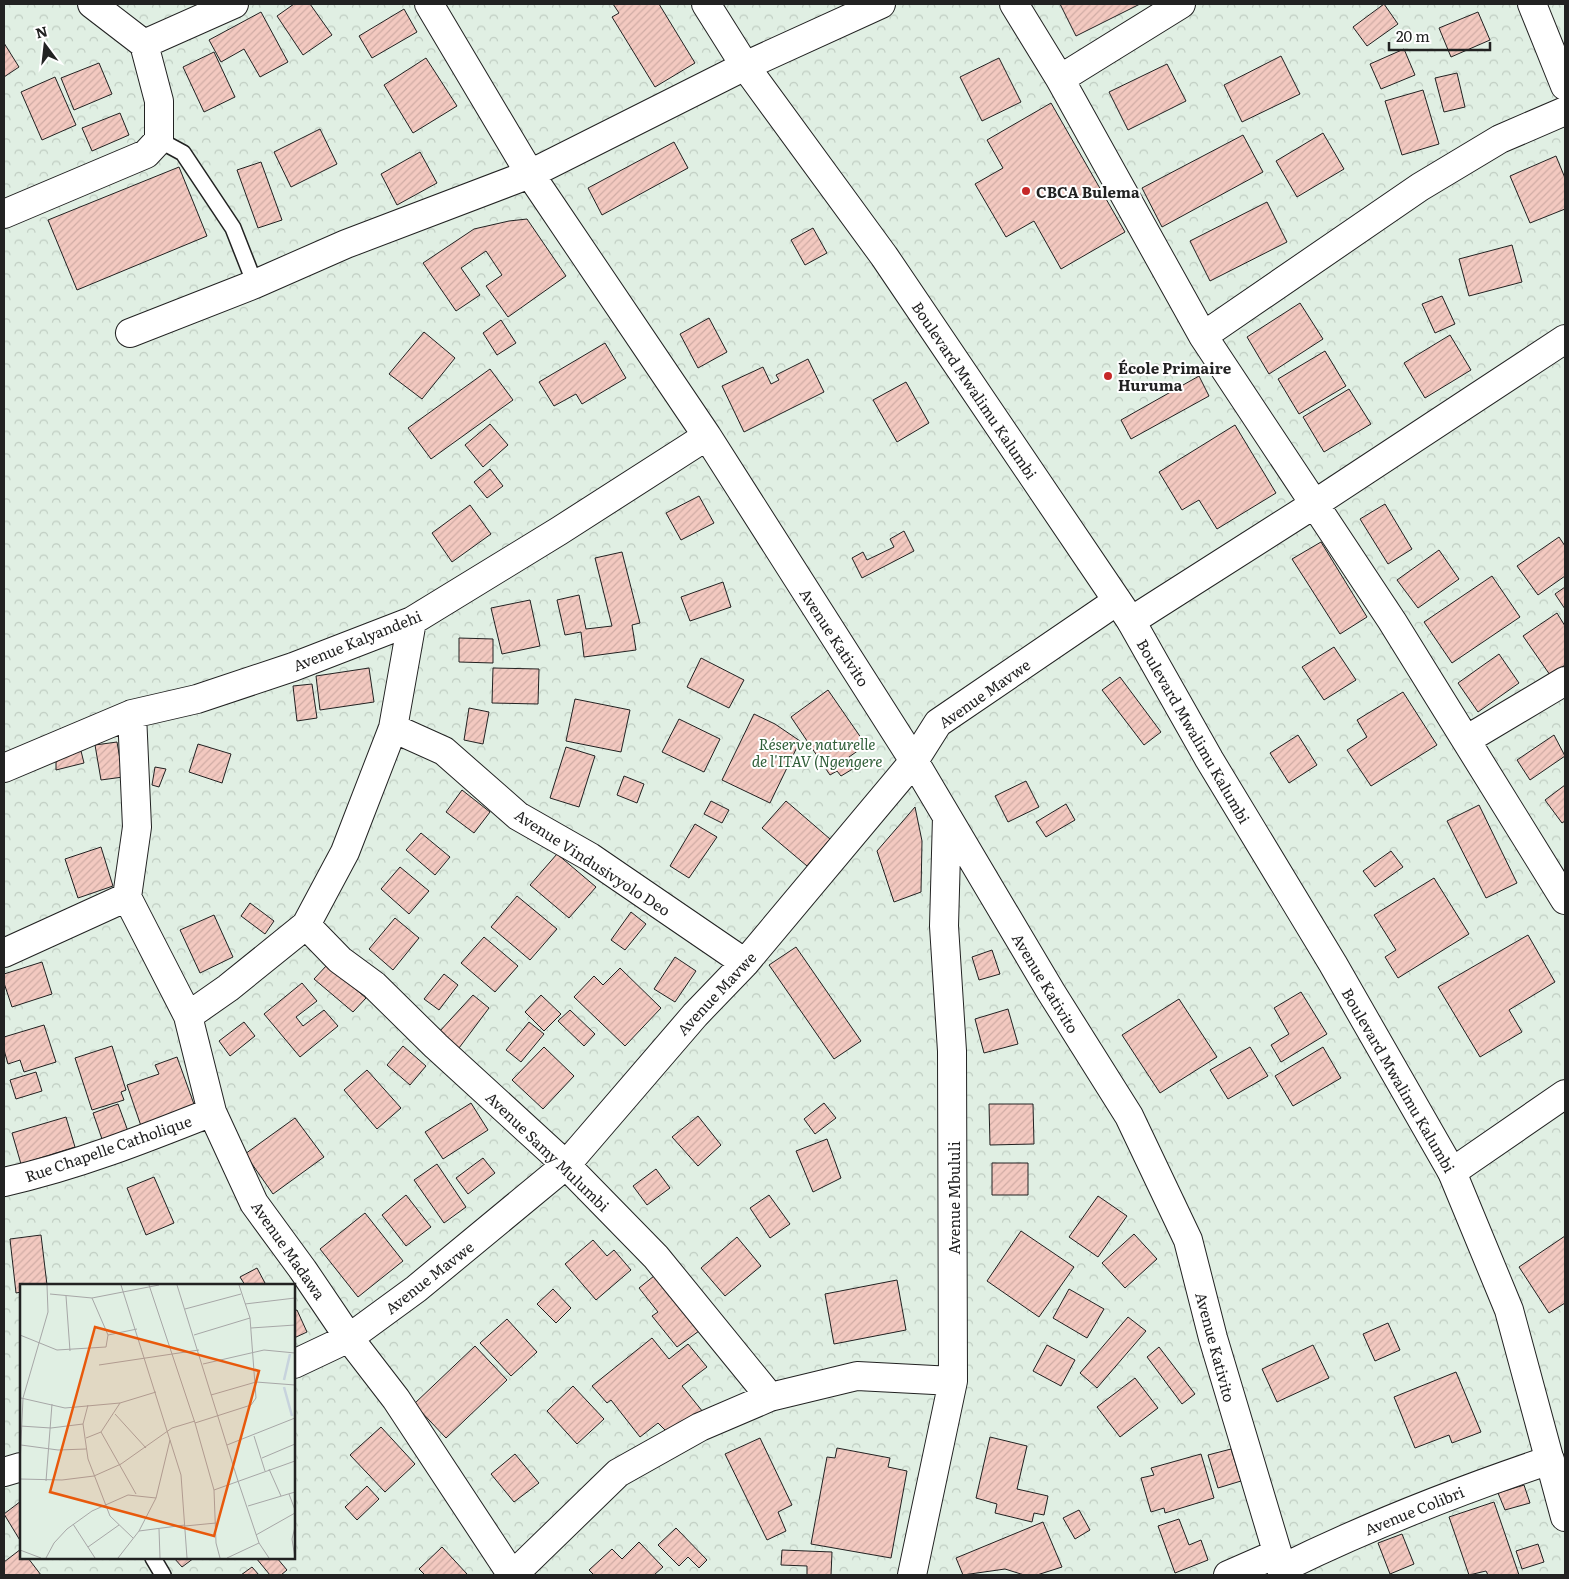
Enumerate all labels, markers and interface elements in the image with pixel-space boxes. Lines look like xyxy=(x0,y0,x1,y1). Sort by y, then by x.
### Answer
north arrow xyxy=(20,20,70,70)
text: N xyxy=(33,20,50,43)
scale bar xyxy=(1389,20,1490,52)
text: 20 m xyxy=(1396,24,1430,47)
place label: CBCA Bulema xyxy=(1036,180,1140,203)
marker: CBCA Bulema xyxy=(1020,185,1032,197)
street label: Boulevard Mwalimu Kalumbi xyxy=(907,297,1043,483)
place label: École Primaire Huruma xyxy=(1118,356,1232,396)
marker: École Primaire Huruma xyxy=(1102,370,1114,382)
street label: Avenue Kativito xyxy=(795,583,876,691)
street label: Avenue Kalyandehi xyxy=(289,604,425,676)
street label: Boulevard Mwalimu Kalumbi xyxy=(1132,634,1256,828)
street label: Avenue Mavwe xyxy=(933,653,1035,733)
park label: Réserve naturelle de l'ITAV (Ngengere xyxy=(752,732,882,772)
street label: Avenue Vindusivyolo Deo xyxy=(511,803,676,921)
street label: Avenue Kativito xyxy=(1007,929,1085,1038)
street label: Avenue Mavwe xyxy=(671,946,761,1040)
street label: Boulevard Mwalimu Kalumbi xyxy=(1337,983,1461,1177)
street label: Avenue Samy Mulumbi xyxy=(481,1086,615,1216)
street label: Rue Chapelle Catholique xyxy=(22,1109,195,1187)
street label: Avenue Mbululi xyxy=(942,1141,965,1255)
street label: Avenue Madawa xyxy=(246,1196,332,1305)
street label: Avenue Mavwe xyxy=(380,1235,478,1319)
inset map xyxy=(20,1284,295,1559)
street label: Avenue Kativito xyxy=(1190,1289,1242,1405)
street label: Avenue Colibri xyxy=(1361,1480,1467,1540)

